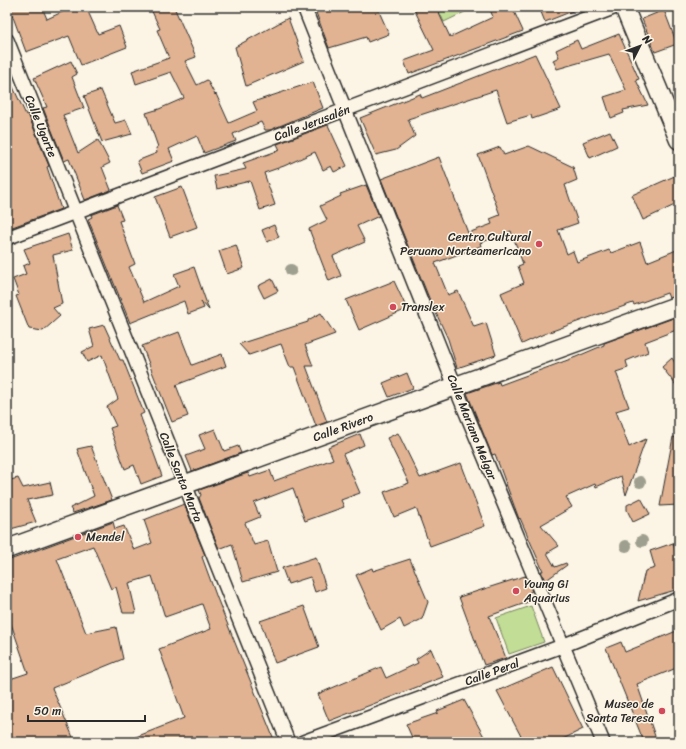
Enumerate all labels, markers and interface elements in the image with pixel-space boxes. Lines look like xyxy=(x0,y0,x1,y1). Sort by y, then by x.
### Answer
north arrow xyxy=(620,26,660,66)
text: N xyxy=(637,30,657,49)
street label: Calle Ugarte xyxy=(18,91,64,161)
street label: Calle Jerusalén xyxy=(271,98,354,148)
place label: Centro Cultural Peruano Norteamericano xyxy=(400,226,532,262)
marker: Centro Cultural Peruano Norteamericano xyxy=(534,239,544,249)
place label: Translex xyxy=(401,296,446,318)
marker: Translex xyxy=(388,302,398,312)
street label: Calle Mariano Melgar xyxy=(441,371,504,484)
street label: Calle Rivero xyxy=(310,406,376,448)
street label: Calle Santa Marta xyxy=(153,429,209,525)
place label: Mendel xyxy=(86,526,125,548)
marker: Mendel xyxy=(73,532,83,542)
place label: Young Gi Aquarius xyxy=(523,573,570,609)
marker: Young Gi Aquarius xyxy=(511,586,521,596)
street label: Calle Peral xyxy=(462,652,523,692)
place label: Museo de Santa Teresa xyxy=(586,693,655,729)
scale bar xyxy=(28,697,145,723)
text: 50 m xyxy=(34,700,61,722)
marker: Museo de Santa Teresa xyxy=(657,706,667,716)

